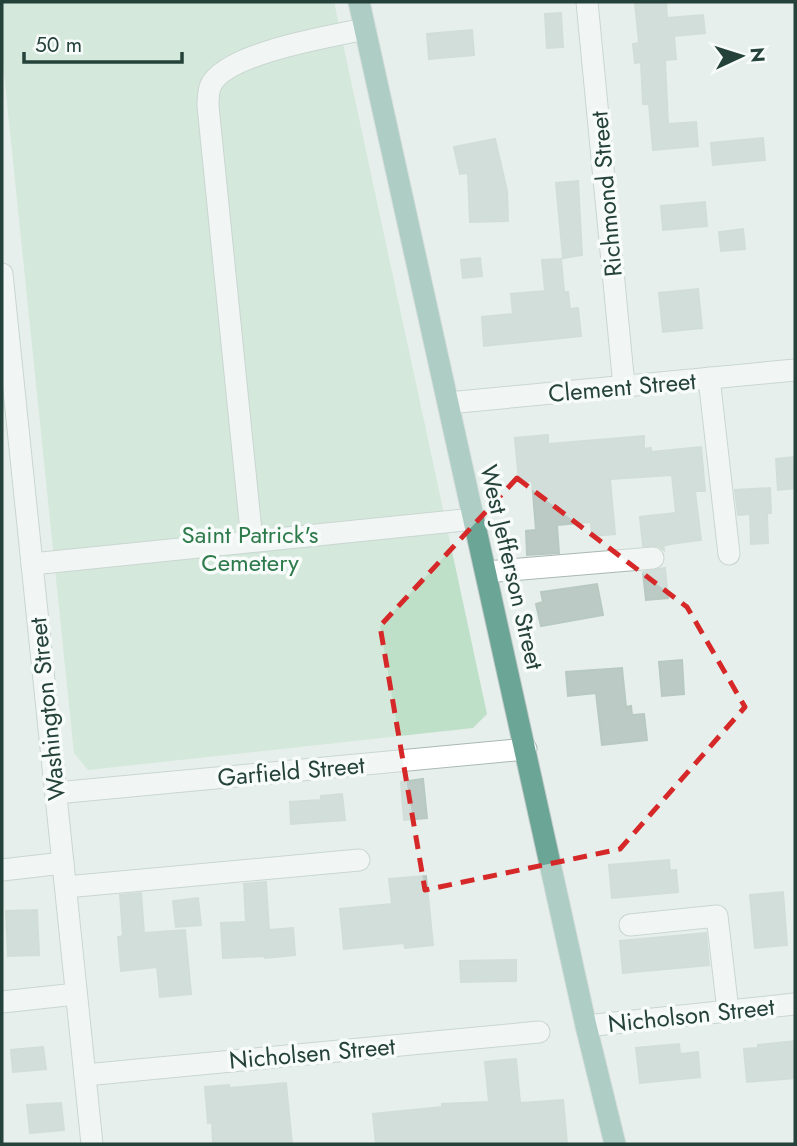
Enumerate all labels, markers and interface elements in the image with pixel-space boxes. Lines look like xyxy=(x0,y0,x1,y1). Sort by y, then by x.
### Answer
scale bar xyxy=(24,21,182,65)
north arrow xyxy=(706,21,776,91)
text: 50 m xyxy=(35,30,82,60)
text: N xyxy=(743,46,771,63)
street label: Richmond Street xyxy=(581,109,631,278)
street label: Clement Street xyxy=(547,363,698,411)
street label: West Jefferson Street xyxy=(471,461,553,673)
park label: Saint Patrick's Cemetery xyxy=(182,517,318,580)
street label: Washington Street xyxy=(20,616,74,802)
street label: Garfield Street xyxy=(216,747,366,795)
street label: Nicholson Street xyxy=(606,989,776,1041)
street label: Nicholsen Street xyxy=(227,1028,397,1078)

